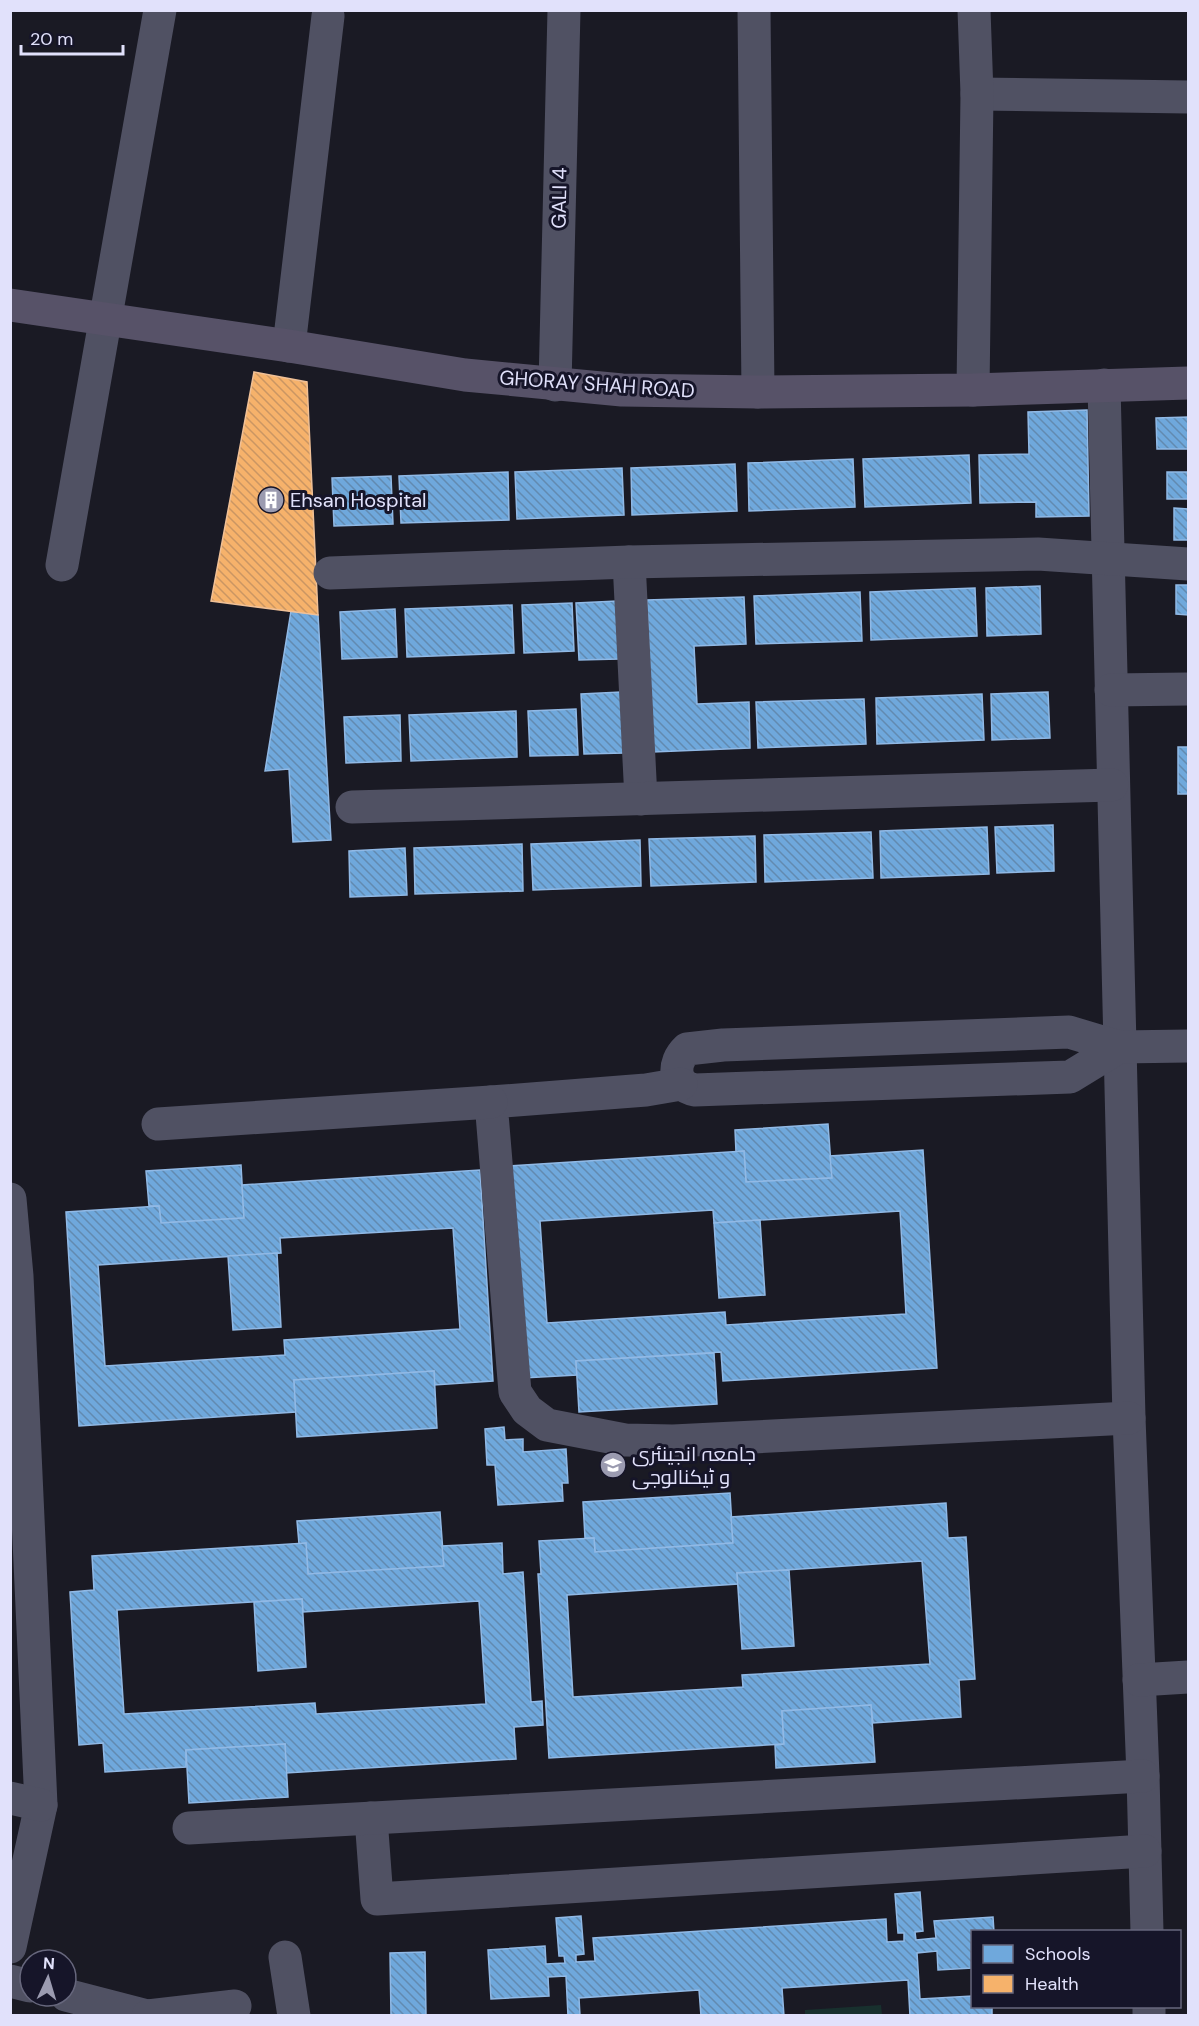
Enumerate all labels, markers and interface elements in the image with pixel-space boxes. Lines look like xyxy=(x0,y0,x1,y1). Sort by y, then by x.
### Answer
scale bar xyxy=(21,18,123,56)
text: 20 m xyxy=(30,27,73,51)
street label: GALI 4 xyxy=(545,167,573,229)
street label: GHORAY SHAH ROAD xyxy=(498,364,696,404)
building icon: Ehsan Hospital xyxy=(256,485,286,515)
place label: Ehsan Hospital xyxy=(290,487,427,513)
place label: جامعہ انجینئری و ٹیکنالوجی xyxy=(632,1441,756,1490)
school or university icon: جامعہ انجینئری و ٹیکنالوجی xyxy=(598,1450,628,1480)
legend xyxy=(971,1930,1181,2008)
text: Schools xyxy=(1025,1942,1090,1966)
north arrow xyxy=(18,1948,78,2008)
text: N xyxy=(42,1953,56,1974)
text: Health xyxy=(1025,1972,1079,1996)

